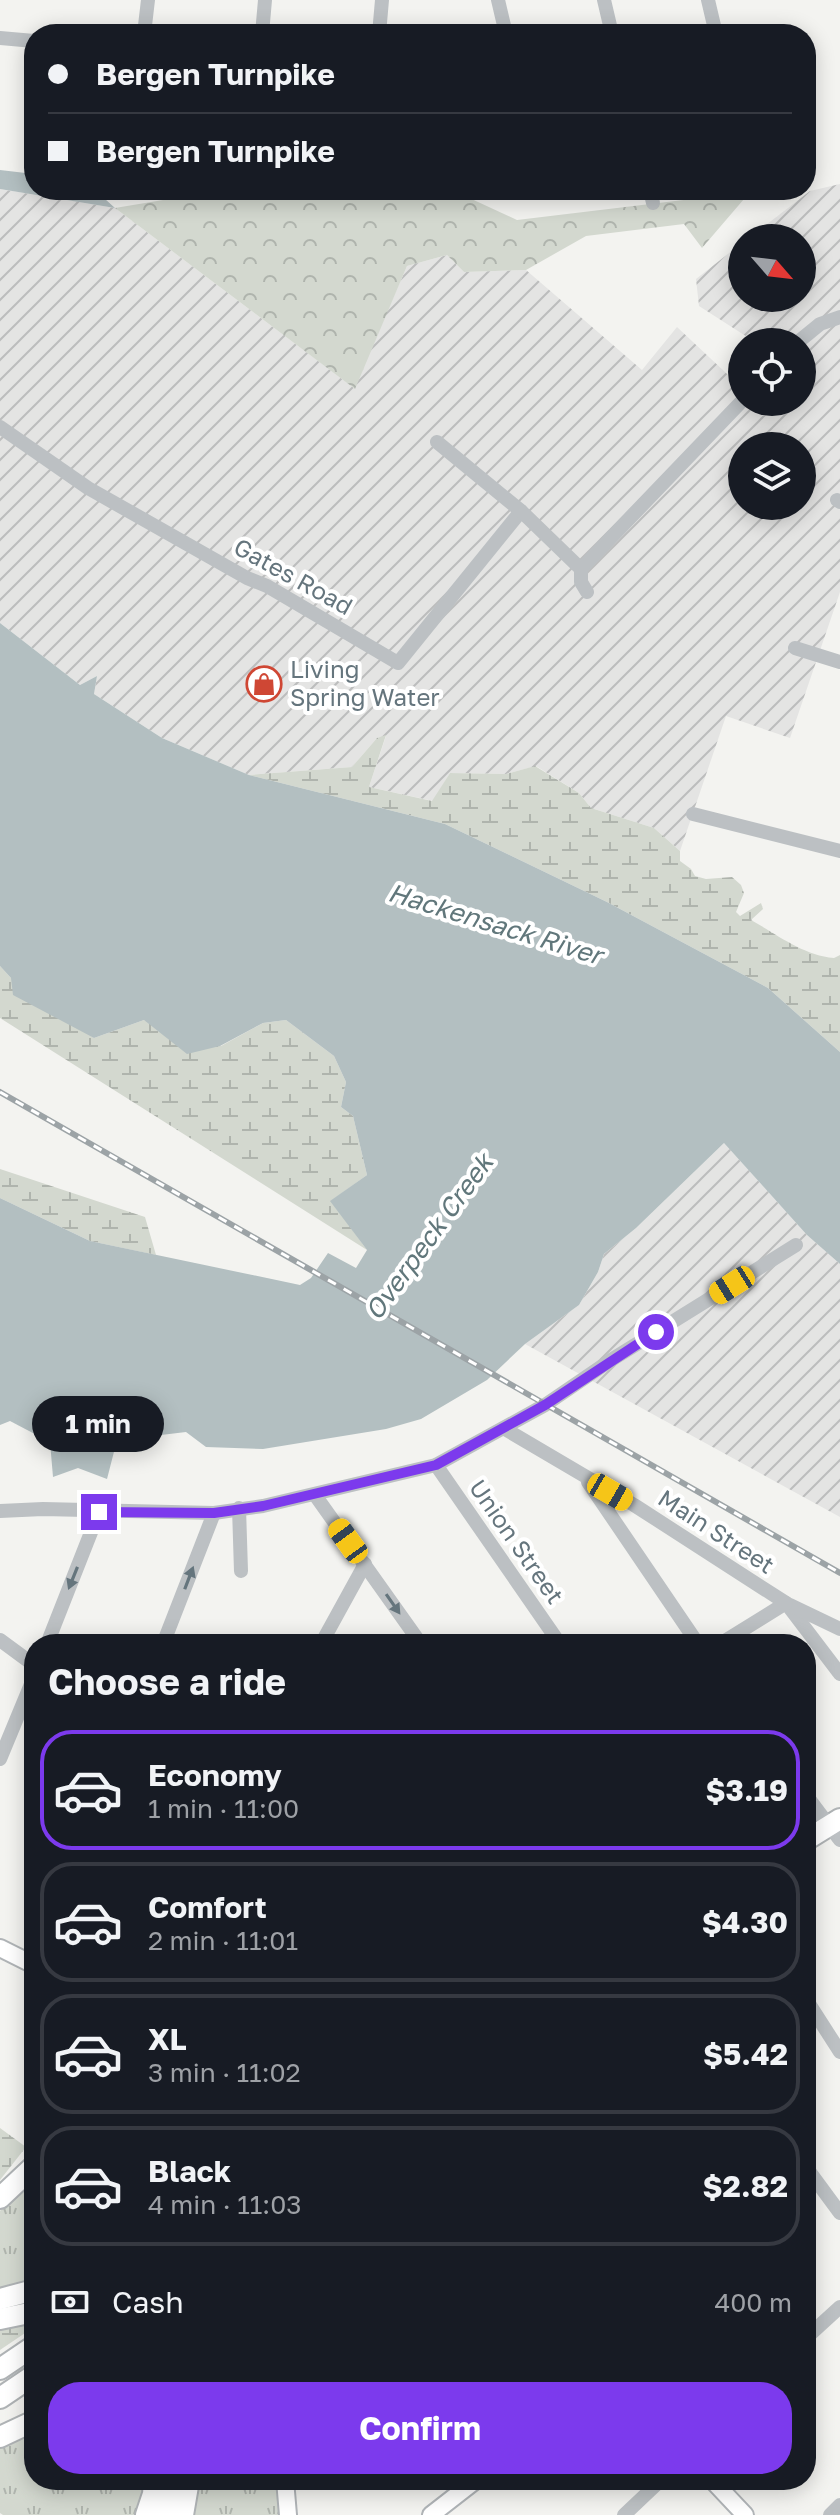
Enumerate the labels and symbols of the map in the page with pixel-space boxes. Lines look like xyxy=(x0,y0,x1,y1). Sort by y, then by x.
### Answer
north arrow xyxy=(728,224,816,312)
street label: Gates Road xyxy=(229,531,358,620)
place label: Living Spring Water xyxy=(290,654,440,711)
shop icon: Living Spring Water xyxy=(245,665,283,703)
water label: Hackensack River xyxy=(385,876,609,972)
water label: Overpeck Creek xyxy=(358,1146,500,1326)
car xyxy=(705,1262,759,1308)
route start xyxy=(638,1314,674,1350)
callout: 1 min xyxy=(33,1396,165,1452)
car xyxy=(583,1470,637,1514)
street label: Union Street xyxy=(464,1473,571,1609)
street label: Main Street xyxy=(653,1483,780,1579)
route end xyxy=(81,1494,117,1530)
car xyxy=(324,1515,372,1567)
one-way arrow xyxy=(66,1566,79,1590)
one-way arrow xyxy=(183,1566,196,1590)
one-way arrow xyxy=(385,1594,400,1615)

